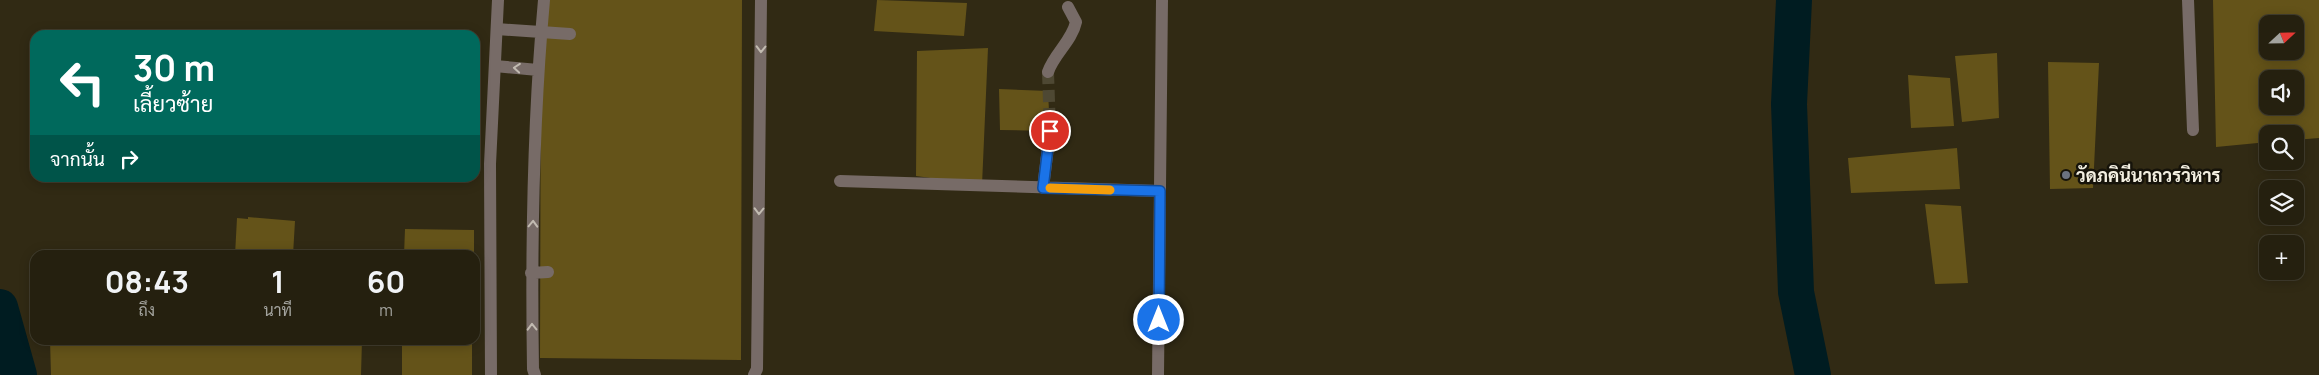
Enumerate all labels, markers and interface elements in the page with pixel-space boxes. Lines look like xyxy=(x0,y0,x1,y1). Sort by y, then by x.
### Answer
north arrow xyxy=(2259,15,2304,60)
map controls xyxy=(2259,15,2304,280)
text: 30 m xyxy=(133,44,215,92)
one-way arrow xyxy=(756,45,766,53)
icon: left xyxy=(50,50,115,115)
one-way arrow xyxy=(513,62,521,73)
button: sound xyxy=(2259,70,2304,115)
text: เลี้ยวซ้าย xyxy=(133,89,213,119)
pin xyxy=(1029,110,1071,152)
icon: arrive xyxy=(1036,117,1064,145)
button: search xyxy=(2259,125,2304,170)
icon: right xyxy=(115,145,143,173)
text: จากนั้น xyxy=(50,146,105,172)
place label: วัดภคินีนาถวรวิหาร xyxy=(2076,163,2221,187)
marker: วัดภคินีนาถวรวิหาร xyxy=(2060,169,2072,181)
button: layers xyxy=(2259,180,2304,225)
one-way arrow xyxy=(754,208,764,215)
one-way arrow xyxy=(528,220,538,228)
button: + xyxy=(2259,235,2304,280)
text: 08:43 xyxy=(105,261,189,302)
text: 1 xyxy=(271,261,284,302)
text: 60 xyxy=(367,261,405,302)
position arrow xyxy=(1132,293,1184,345)
text: ถึง xyxy=(139,299,155,321)
text: นาที xyxy=(264,299,292,321)
text: m xyxy=(379,299,393,321)
one-way arrow xyxy=(527,323,537,330)

